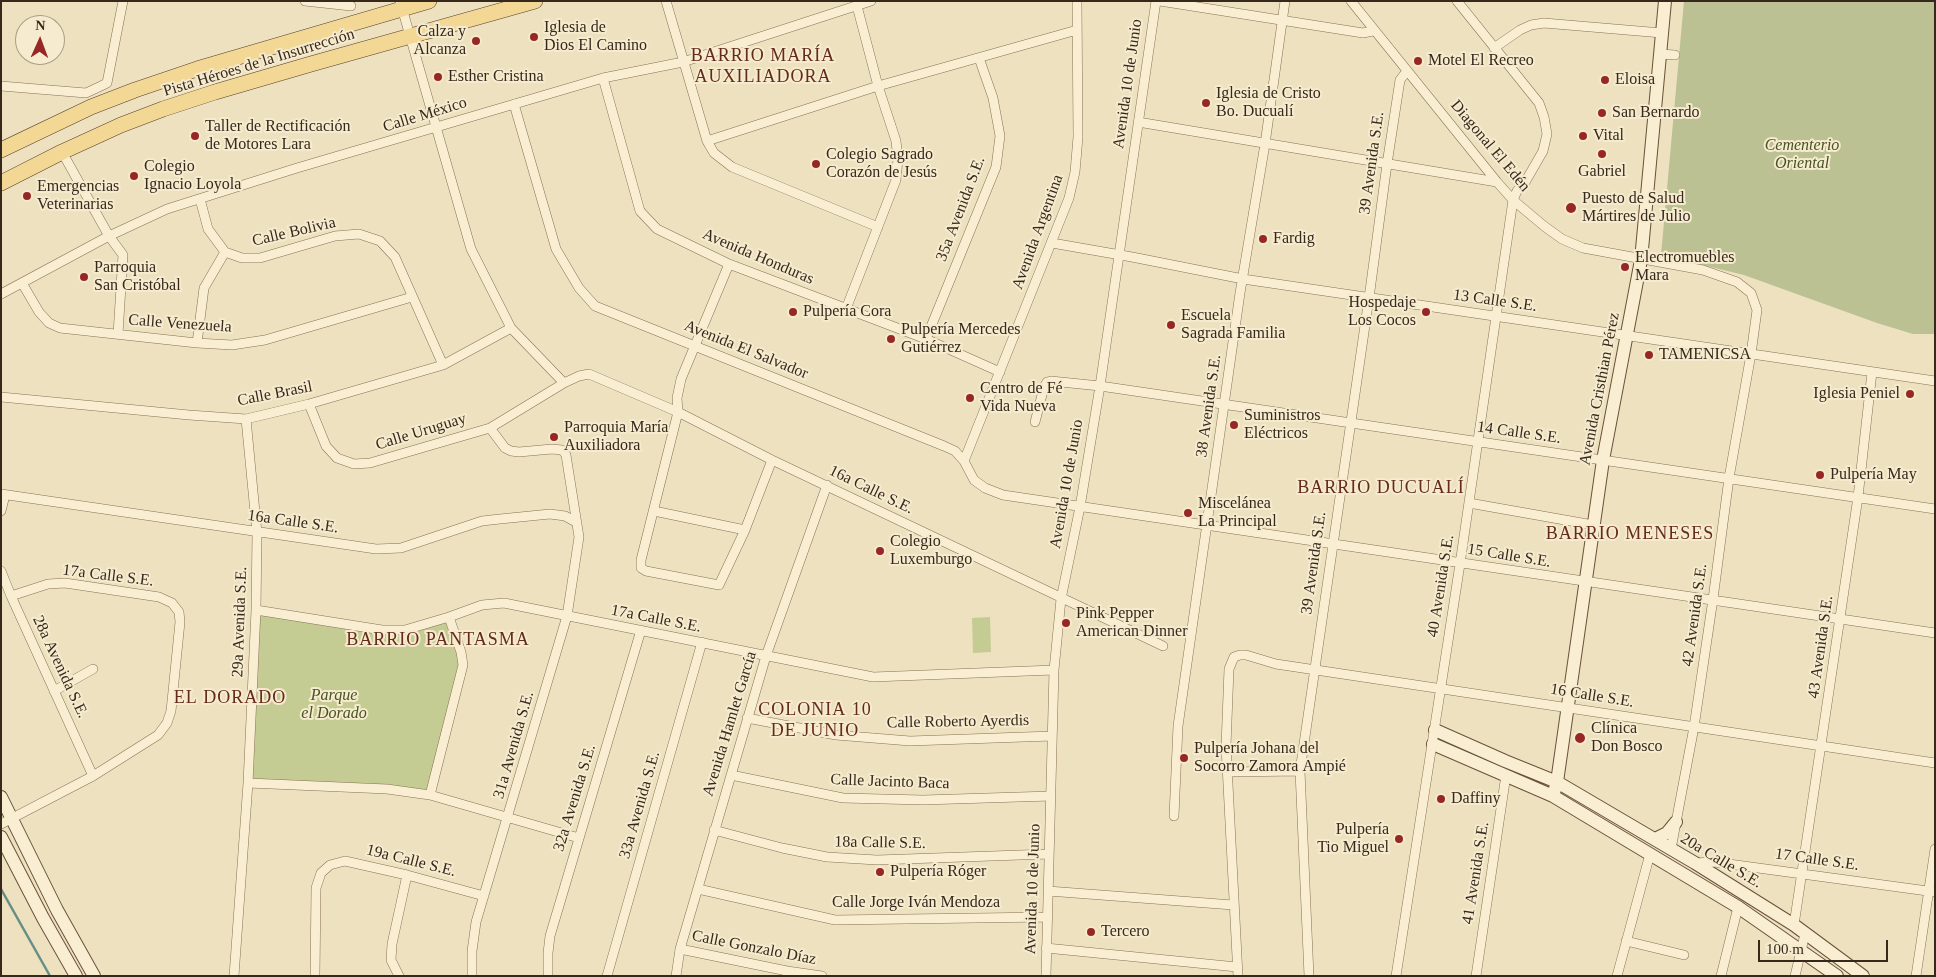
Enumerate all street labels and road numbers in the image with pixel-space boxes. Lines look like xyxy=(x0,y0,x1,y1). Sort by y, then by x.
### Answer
street label: Avenida 10 de Junio xyxy=(1109,18,1147,150)
street label: Pista Héroes de la Insurrección xyxy=(161,25,357,101)
street label: Calle México xyxy=(381,93,469,137)
street label: Diagonal El Edén xyxy=(1446,96,1534,196)
street label: 39 Avenida S.E. xyxy=(1355,110,1389,216)
street label: 35a Avenida S.E. xyxy=(932,154,990,264)
street label: Avenida Argentina xyxy=(1008,172,1068,292)
street label: Calle Bolivia xyxy=(250,213,338,251)
street label: Avenida Honduras xyxy=(699,225,817,289)
street label: 13 Calle S.E. xyxy=(1452,286,1538,316)
street label: Calle Venezuela xyxy=(128,311,232,337)
street label: Avenida Cristhian Pérez xyxy=(1576,311,1624,467)
street label: Avenida El Salvador xyxy=(681,316,811,384)
street label: 38 Avenida S.E. xyxy=(1192,353,1226,459)
street label: Calle Brasil xyxy=(236,377,314,411)
street label: Calle Uruguay xyxy=(373,409,469,455)
street label: Avenida 10 de Junio xyxy=(1046,418,1088,550)
street label: 14 Calle S.E. xyxy=(1476,418,1562,448)
street label: 16a Calle S.E. xyxy=(826,461,916,519)
street label: 16a Calle S.E. xyxy=(246,506,340,538)
street label: 39 Avenida S.E. xyxy=(1297,510,1331,616)
street label: 40 Avenida S.E. xyxy=(1423,533,1459,639)
street label: 15 Calle S.E. xyxy=(1466,540,1552,572)
street label: 17a Calle S.E. xyxy=(61,561,155,591)
street label: 42 Avenida S.E. xyxy=(1678,562,1712,668)
street label: 29a Avenida S.E. xyxy=(228,566,252,678)
street label: 43 Avenida S.E. xyxy=(1804,594,1838,700)
street label: 17a Calle S.E. xyxy=(609,601,703,637)
street label: 28a Avenida S.E. xyxy=(28,613,92,721)
street label: Avenida Hamlet García xyxy=(699,649,761,799)
street label: 16 Calle S.E. xyxy=(1549,680,1635,712)
street label: 31a Avenida S.E. xyxy=(490,689,538,801)
street label: Calle Roberto Ayerdis xyxy=(887,711,1029,733)
street label: 32a Avenida S.E. xyxy=(550,742,600,854)
street label: 33a Avenida S.E. xyxy=(616,749,664,861)
street label: Calle Jacinto Baca xyxy=(830,770,950,794)
street label: 41 Avenida S.E. xyxy=(1458,820,1494,926)
street label: Avenida 10 de Junio xyxy=(1021,823,1045,955)
street label: 20a Calle S.E. xyxy=(1677,829,1765,893)
street label: 18a Calle S.E. xyxy=(834,833,926,853)
street label: 19a Calle S.E. xyxy=(364,841,458,881)
street label: 17 Calle S.E. xyxy=(1774,845,1860,875)
street label: Calle Jorge Iván Mendoza xyxy=(832,893,1000,913)
street label: Calle Gonzalo Díaz xyxy=(690,927,818,969)

